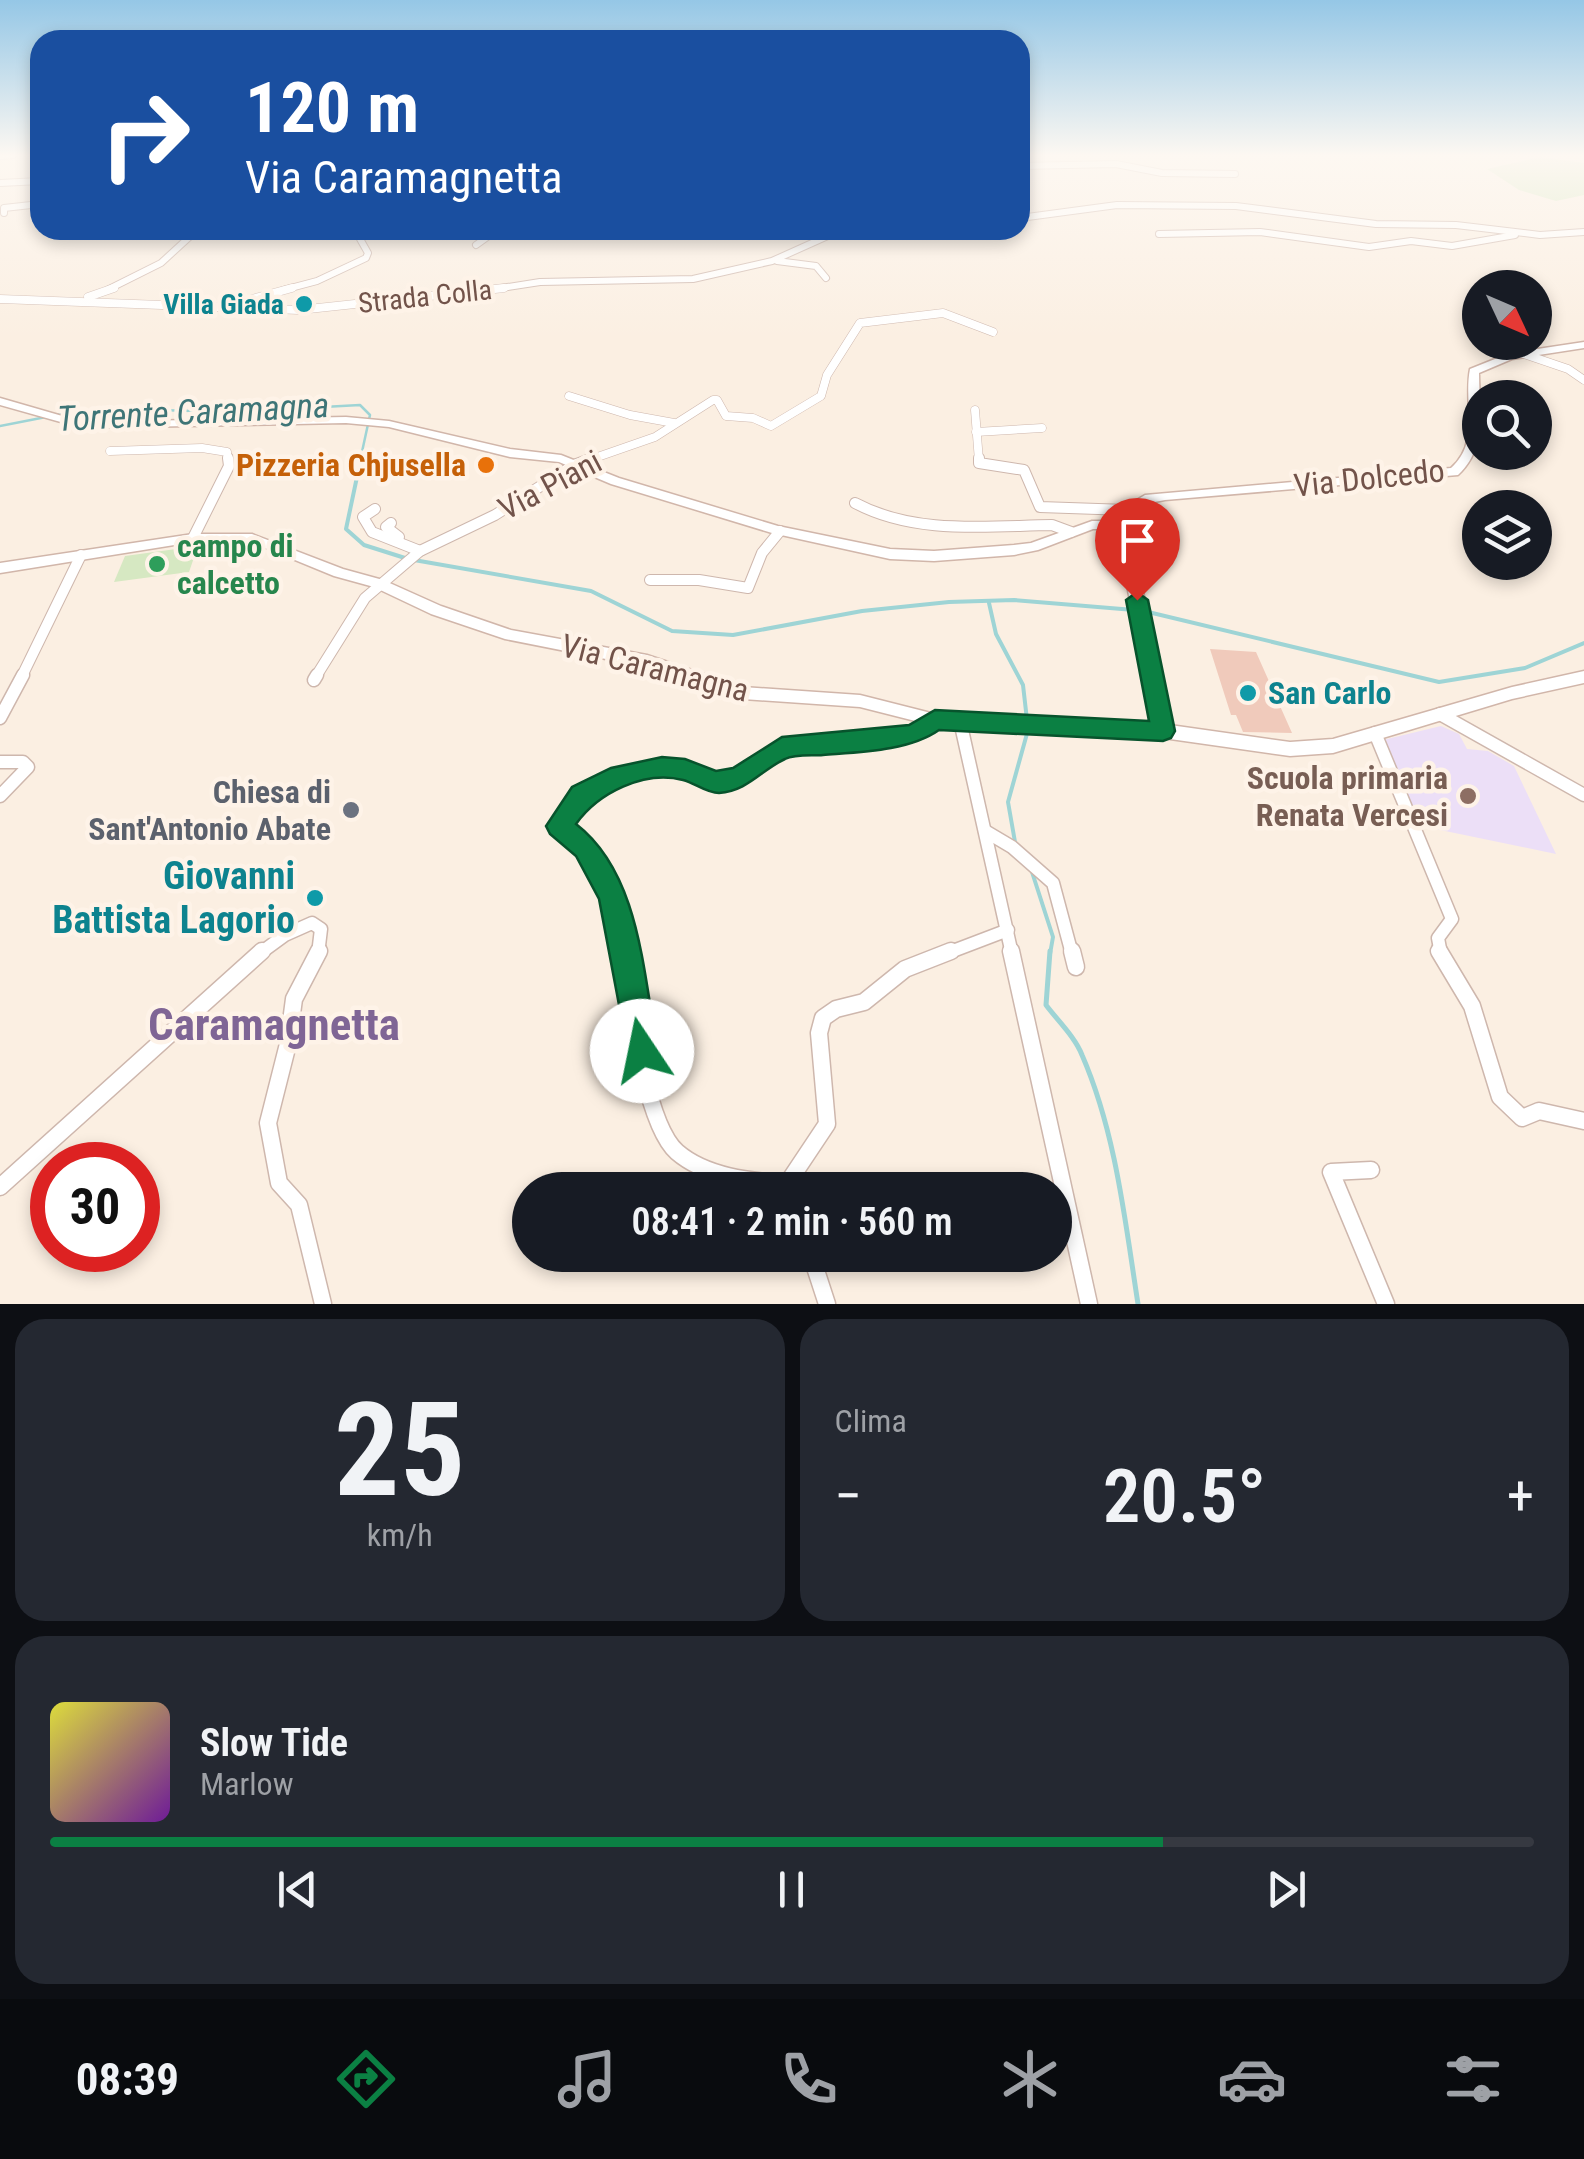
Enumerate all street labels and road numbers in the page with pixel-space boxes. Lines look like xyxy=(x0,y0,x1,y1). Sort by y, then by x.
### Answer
street label: Strada Colla xyxy=(357,273,493,320)
street label: Via Piani xyxy=(492,442,608,528)
street label: Via Dolcedo xyxy=(1292,451,1446,505)
street label: Via Caramagna xyxy=(557,626,753,710)

